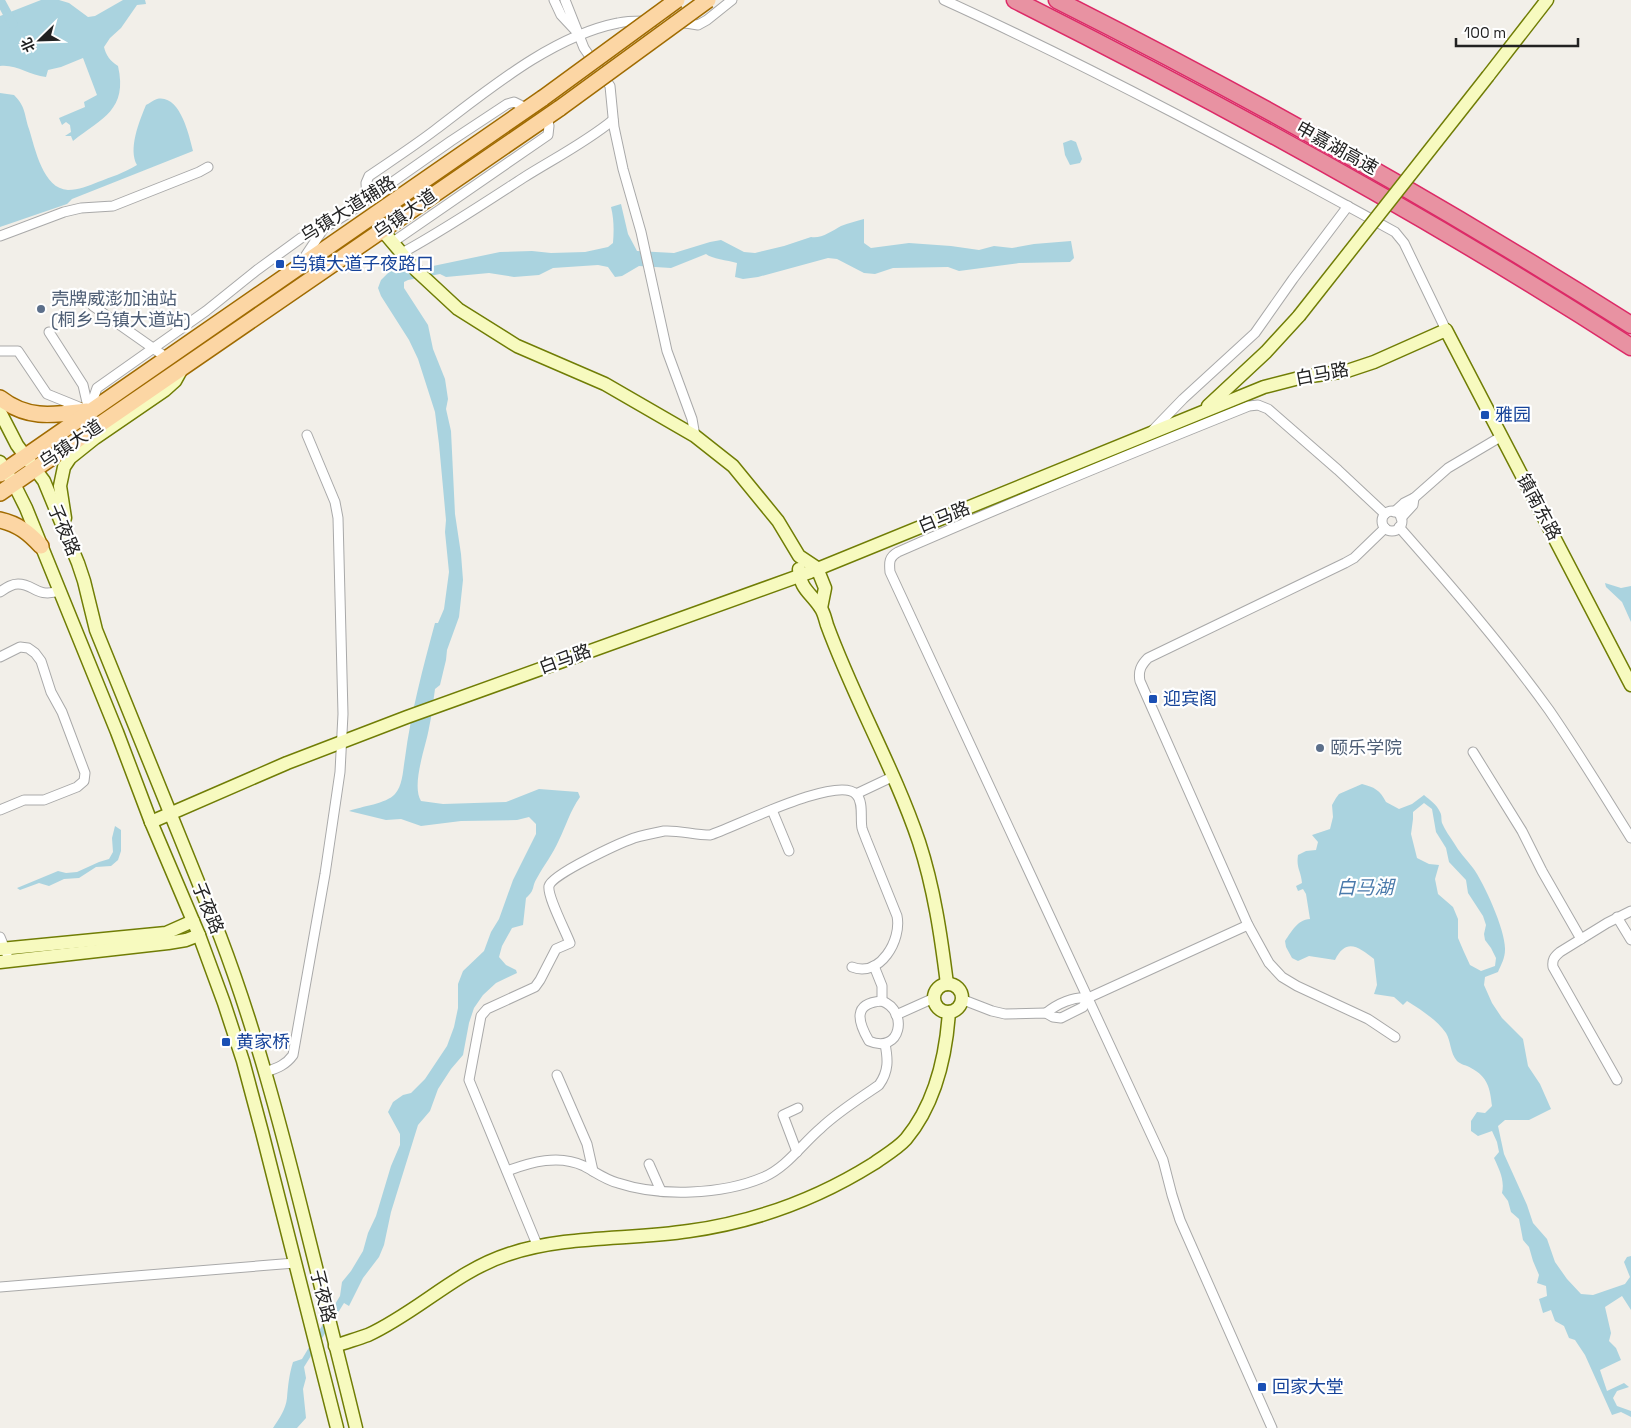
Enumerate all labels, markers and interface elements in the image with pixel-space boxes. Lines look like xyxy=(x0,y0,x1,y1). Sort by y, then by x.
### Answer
north arrow xyxy=(15,15,65,65)
scale bar xyxy=(1456,15,1578,47)
text: 100 m xyxy=(1464,23,1506,42)
text: 北 xyxy=(17,35,39,55)
street label: 申嘉湖高速 xyxy=(1292,116,1382,179)
street label: 乌镇大道辅路 xyxy=(296,170,400,247)
street label: 乌镇大道 xyxy=(369,184,441,244)
place label: 乌镇大道子夜路口 xyxy=(290,252,434,275)
marker: 乌镇大道子夜路口 xyxy=(274,258,286,270)
place label: 壳牌威澎加油站 (桐乡乌镇大道站) xyxy=(51,287,191,331)
marker: 壳牌威澎加油站 (桐乡乌镇大道站) xyxy=(35,303,47,315)
street label: 白马路 xyxy=(1293,357,1351,390)
place label: 雅园 xyxy=(1495,403,1531,426)
marker: 雅园 xyxy=(1479,409,1491,421)
street label: 乌镇大道 xyxy=(34,414,107,473)
street label: 镇南东路 xyxy=(1512,470,1566,544)
street label: 白马路 xyxy=(914,496,973,537)
street label: 子夜路 xyxy=(43,500,86,559)
street label: 白马路 xyxy=(536,638,594,679)
place label: 迎宾阁 xyxy=(1163,687,1217,710)
marker: 迎宾阁 xyxy=(1147,693,1159,705)
place label: 颐乐学院 xyxy=(1330,736,1402,759)
marker: 颐乐学院 xyxy=(1314,742,1326,754)
water label: 白马湖 xyxy=(1336,875,1396,900)
street label: 子夜路 xyxy=(188,878,229,937)
place label: 黄家桥 xyxy=(236,1030,290,1053)
marker: 黄家桥 xyxy=(220,1036,232,1048)
street label: 子夜路 xyxy=(306,1267,341,1325)
place label: 回家大堂 xyxy=(1272,1375,1344,1398)
marker: 回家大堂 xyxy=(1256,1381,1268,1393)

